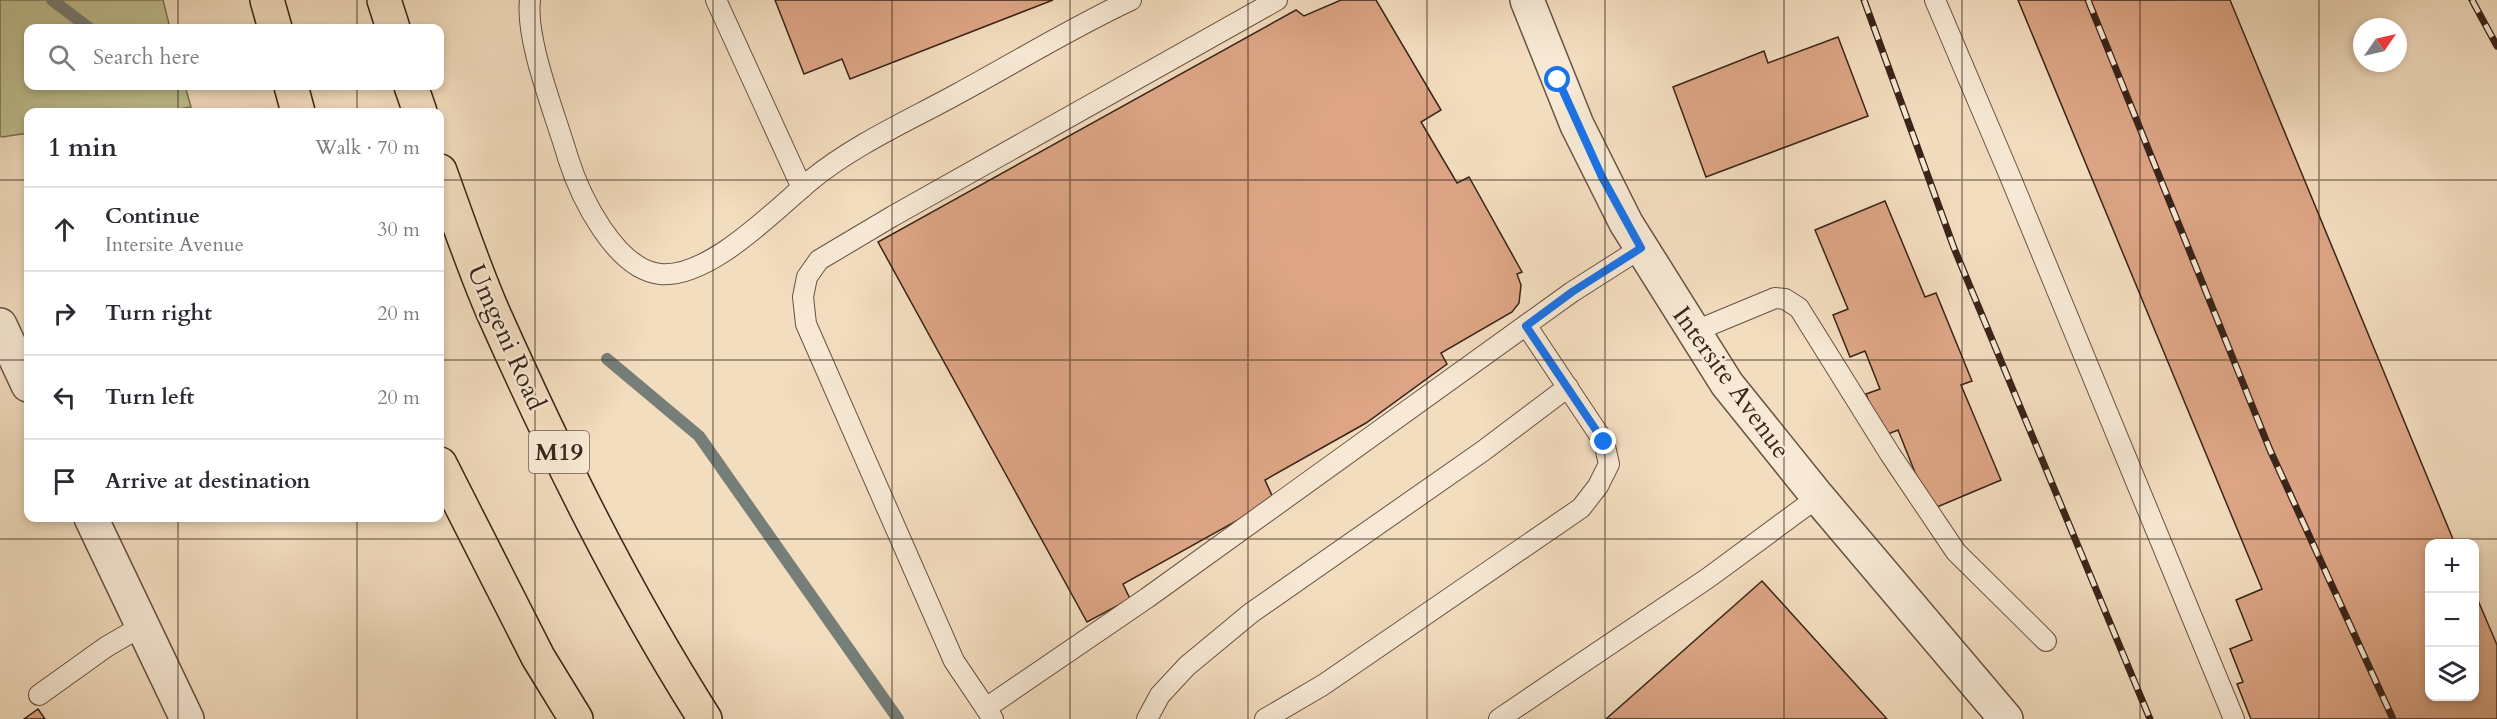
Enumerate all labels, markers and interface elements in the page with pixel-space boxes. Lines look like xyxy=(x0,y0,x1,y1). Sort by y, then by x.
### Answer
north arrow xyxy=(2353,18,2407,72)
search box xyxy=(24,24,444,90)
icon: search xyxy=(45,41,78,74)
text: Search here xyxy=(93,42,200,72)
route start xyxy=(1544,66,1570,92)
text: 1 min xyxy=(48,130,117,165)
text: Walk · 70 m xyxy=(315,134,420,161)
text: Continue xyxy=(105,201,200,231)
icon: ahead xyxy=(48,213,81,246)
text: 30 m xyxy=(377,216,420,243)
text: Intersite Avenue xyxy=(105,231,244,258)
street label: Umgeni Road xyxy=(459,259,554,416)
icon: right xyxy=(48,297,81,330)
text: Turn right xyxy=(105,298,212,328)
street label: Intersite Avenue xyxy=(1664,299,1799,466)
text: 20 m xyxy=(377,300,420,327)
icon: left xyxy=(48,381,81,414)
text: Turn left xyxy=(105,382,194,412)
text: 20 m xyxy=(377,384,420,411)
route end xyxy=(1590,428,1616,454)
road number: M19 xyxy=(529,431,589,473)
icon: arrive xyxy=(48,465,81,498)
text: Arrive at destination xyxy=(105,466,310,496)
map controls xyxy=(2425,539,2479,701)
button: + xyxy=(2425,539,2479,593)
button: − xyxy=(2425,593,2479,647)
button: layers xyxy=(2425,647,2479,701)

